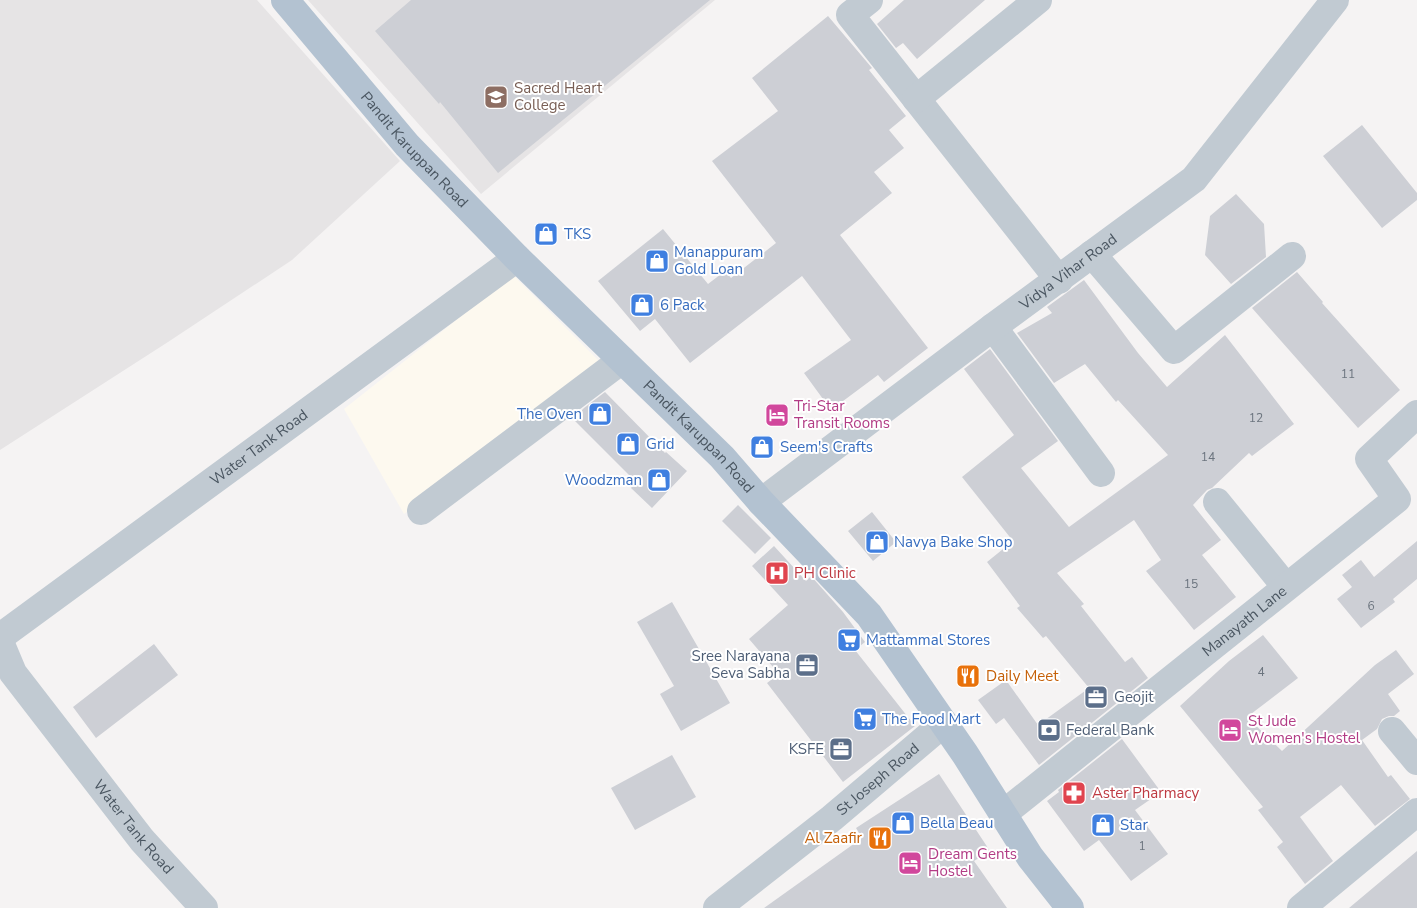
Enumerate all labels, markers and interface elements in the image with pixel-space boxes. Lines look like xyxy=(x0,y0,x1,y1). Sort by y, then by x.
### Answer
place label: Sacred Heart College xyxy=(514,78,603,115)
school or university icon: Sacred Heart College xyxy=(483,84,509,110)
street label: Pandit Karuppan Road xyxy=(356,87,473,212)
shop icon: TKS xyxy=(533,221,559,247)
place label: TKS xyxy=(564,224,591,244)
street label: Vidya Vihar Road xyxy=(1015,229,1121,315)
place label: Manappuram Gold Loan xyxy=(674,242,763,279)
shop icon: Manappuram Gold Loan xyxy=(644,248,670,274)
shop icon: 6 Pack xyxy=(629,292,655,318)
place label: 6 Pack xyxy=(660,295,705,315)
house number: 11 xyxy=(1341,366,1355,382)
street label: Pandit Karuppan Road xyxy=(639,376,759,497)
place label: Tri-Star Transit Rooms xyxy=(794,396,890,433)
shop icon: The Oven xyxy=(587,401,613,427)
hotel icon: Tri-Star Transit Rooms xyxy=(764,402,790,428)
place label: The Oven xyxy=(517,404,582,424)
street label: Water Tank Road xyxy=(206,405,312,490)
house number: 12 xyxy=(1249,410,1263,426)
shop icon: Grid xyxy=(615,431,641,457)
place label: Grid xyxy=(646,434,675,454)
shop icon: Seem's Crafts xyxy=(749,434,775,460)
place label: Seem's Crafts xyxy=(780,437,873,457)
house number: 14 xyxy=(1201,449,1215,465)
shop icon: Woodzman xyxy=(646,467,672,493)
place label: Woodzman xyxy=(565,470,642,490)
shop icon: Navya Bake Shop xyxy=(864,529,890,555)
place label: Navya Bake Shop xyxy=(894,532,1013,552)
hospital icon: PH Clinic xyxy=(764,560,790,586)
place label: PH Clinic xyxy=(794,563,856,583)
house number: 15 xyxy=(1184,576,1198,592)
street label: Manayath Lane xyxy=(1198,581,1291,661)
house number: 6 xyxy=(1367,598,1375,614)
supermarket icon: Mattammal Stores xyxy=(836,627,862,653)
place label: Mattammal Stores xyxy=(866,630,990,650)
place label: Sree Narayana Seva Sabha xyxy=(691,646,790,683)
office icon: Sree Narayana Seva Sabha xyxy=(794,652,820,678)
restaurant icon: Daily Meet xyxy=(955,663,981,689)
house number: 4 xyxy=(1257,664,1265,680)
place label: Daily Meet xyxy=(986,666,1059,686)
office icon: Geojit xyxy=(1083,684,1109,710)
place label: Geojit xyxy=(1114,687,1154,707)
supermarket icon: The Food Mart xyxy=(852,706,878,732)
place label: The Food Mart xyxy=(882,709,981,729)
place label: St Jude Women's Hostel xyxy=(1248,711,1361,748)
bank icon: Federal Bank xyxy=(1036,717,1062,743)
hotel icon: St Jude Women's Hostel xyxy=(1217,717,1243,743)
place label: Federal Bank xyxy=(1066,720,1155,740)
office icon: KSFE xyxy=(828,736,854,762)
street label: St Joseph Road xyxy=(832,738,923,820)
place label: KSFE xyxy=(789,739,824,759)
street label: Water Tank Road xyxy=(89,775,178,878)
pharmacy icon: Aster Pharmacy xyxy=(1061,780,1087,806)
place label: Aster Pharmacy xyxy=(1092,783,1199,803)
shop icon: Bella Beau xyxy=(890,810,916,836)
shop icon: Star xyxy=(1090,812,1116,838)
place label: Bella Beau xyxy=(920,813,993,833)
place label: Star xyxy=(1120,815,1148,835)
restaurant icon: Al Zaafir xyxy=(867,825,893,851)
place label: Al Zaafir xyxy=(804,828,863,848)
house number: 1 xyxy=(1138,838,1146,854)
place label: Dream Gents Hostel xyxy=(928,844,1017,881)
hotel icon: Dream Gents Hostel xyxy=(897,850,923,876)

